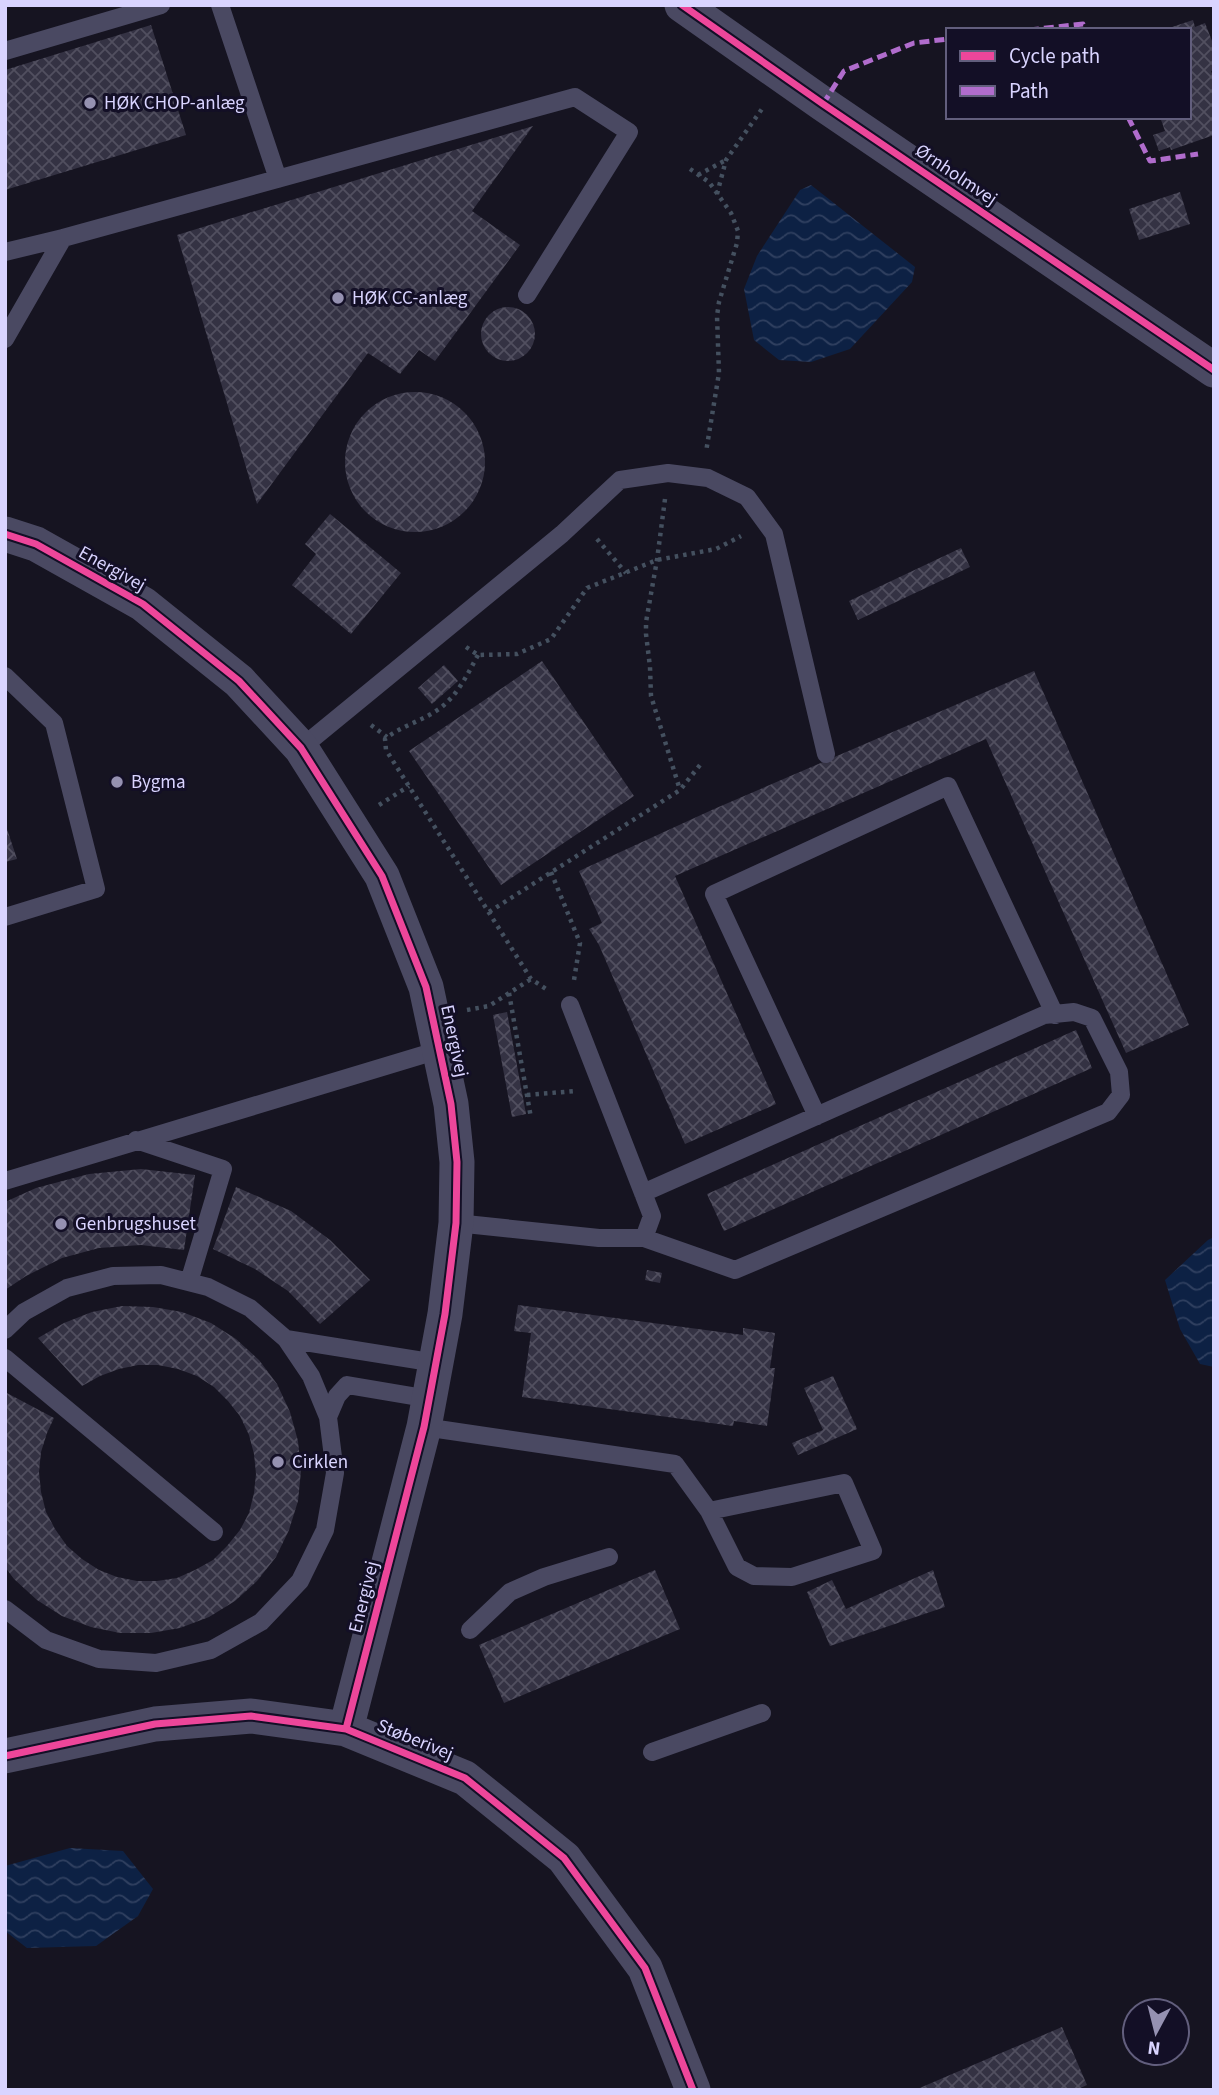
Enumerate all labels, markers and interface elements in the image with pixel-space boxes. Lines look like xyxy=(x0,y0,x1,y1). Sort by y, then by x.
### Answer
legend xyxy=(946,28,1191,119)
text: Cycle path xyxy=(1009,41,1100,71)
text: Path xyxy=(1009,76,1049,106)
place label: HØK CHOP-anlæg xyxy=(104,90,245,117)
marker: HØK CHOP-anlæg xyxy=(82,95,98,111)
street label: Ørnholmvej xyxy=(910,138,1002,212)
place label: HØK CC-anlæg xyxy=(352,285,468,312)
marker: HØK CC-anlæg xyxy=(330,290,346,306)
street label: Energivej xyxy=(73,539,151,599)
place label: Bygma xyxy=(131,769,186,796)
marker: Bygma xyxy=(109,774,125,790)
street label: Energivej xyxy=(433,1002,475,1080)
place label: Genbrugshuset xyxy=(75,1211,196,1238)
marker: Genbrugshuset xyxy=(53,1216,69,1232)
place label: Cirklen xyxy=(292,1449,348,1476)
marker: Cirklen xyxy=(270,1454,286,1470)
street label: Energivej xyxy=(342,1558,386,1636)
street label: Støberivej xyxy=(373,1712,457,1768)
north arrow xyxy=(1121,1997,1191,2067)
text: N xyxy=(1146,2033,1162,2062)

